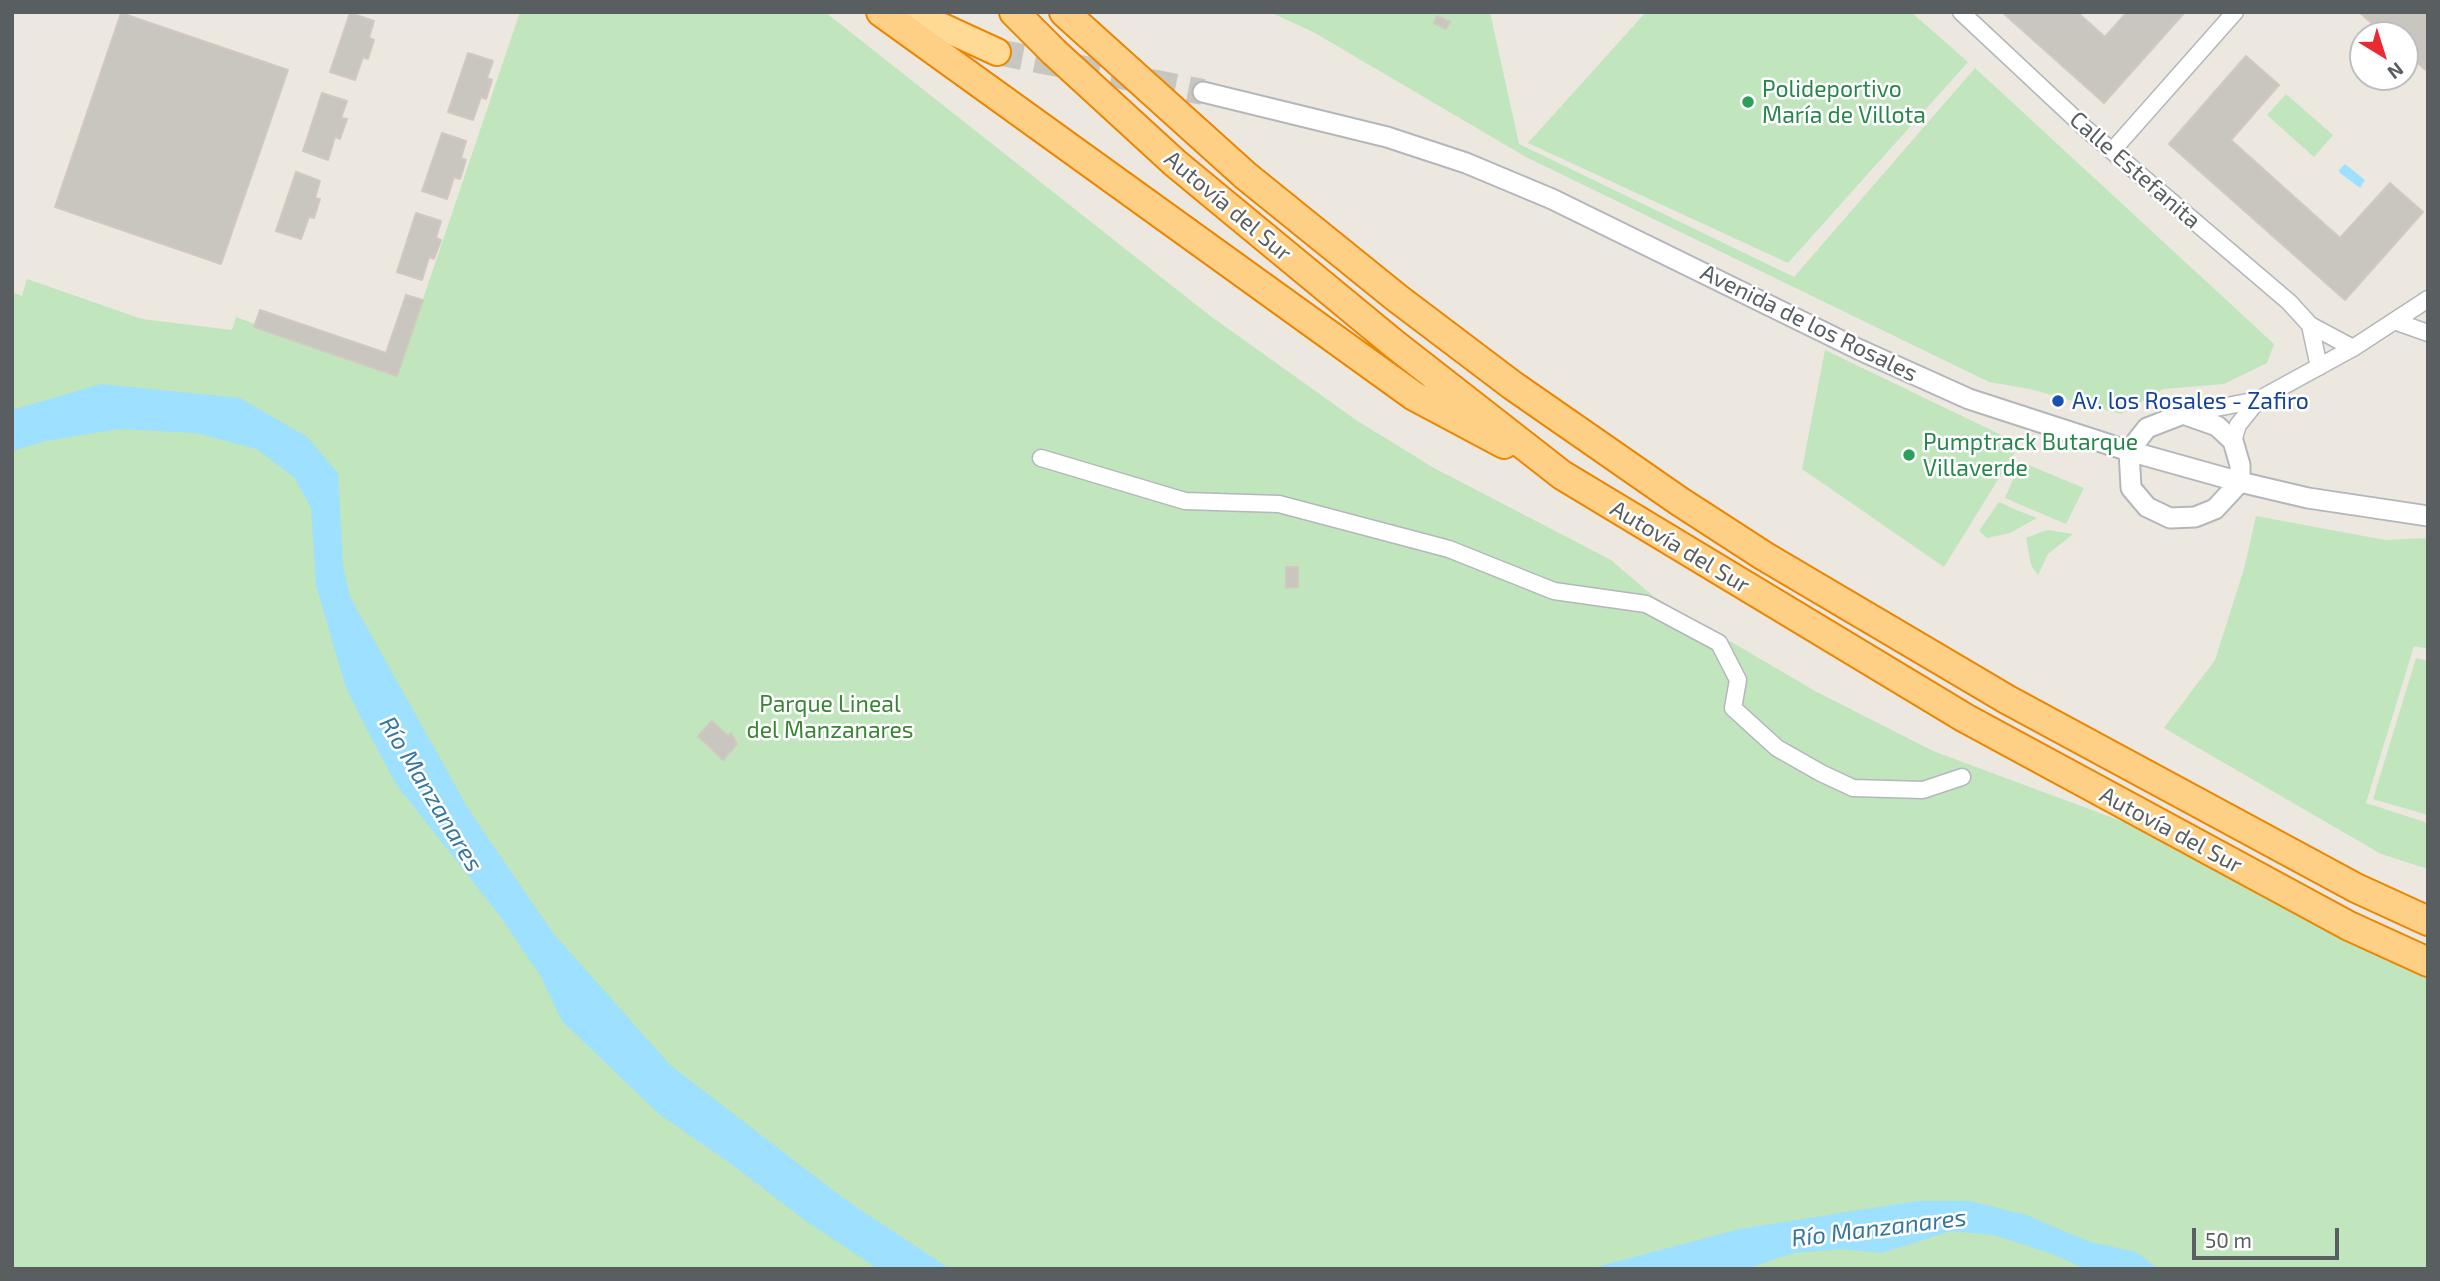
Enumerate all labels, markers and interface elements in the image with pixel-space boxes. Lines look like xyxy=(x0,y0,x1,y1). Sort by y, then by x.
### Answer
north arrow xyxy=(2349,21,2419,91)
text: N xyxy=(2384,58,2408,85)
place label: Polideportivo María de Villota xyxy=(1762,75,1926,129)
marker: Polideportivo María de Villota xyxy=(1740,94,1756,110)
street label: Calle Estefanita xyxy=(2064,106,2206,234)
street label: Autovía del Sur xyxy=(1159,145,1297,267)
street label: Avenida de los Rosales xyxy=(1696,258,1922,388)
place label: Av. los Rosales - Zafiro xyxy=(2072,387,2309,415)
marker: Av. los Rosales - Zafiro xyxy=(2050,393,2066,409)
place label: Pumptrack Butarque Villaverde xyxy=(1923,428,2138,482)
marker: Pumptrack Butarque Villaverde xyxy=(1901,447,1917,463)
street label: Autovía del Sur xyxy=(1605,495,1755,599)
park label: Parque Lineal del Manzanares xyxy=(747,690,913,744)
water label: Río Manzanares xyxy=(373,711,489,877)
street label: Autovía del Sur xyxy=(2095,781,2247,879)
water label: Río Manzanares xyxy=(1790,1203,1968,1253)
scale bar xyxy=(2195,1214,2342,1258)
text: 50 m xyxy=(2205,1227,2252,1252)

